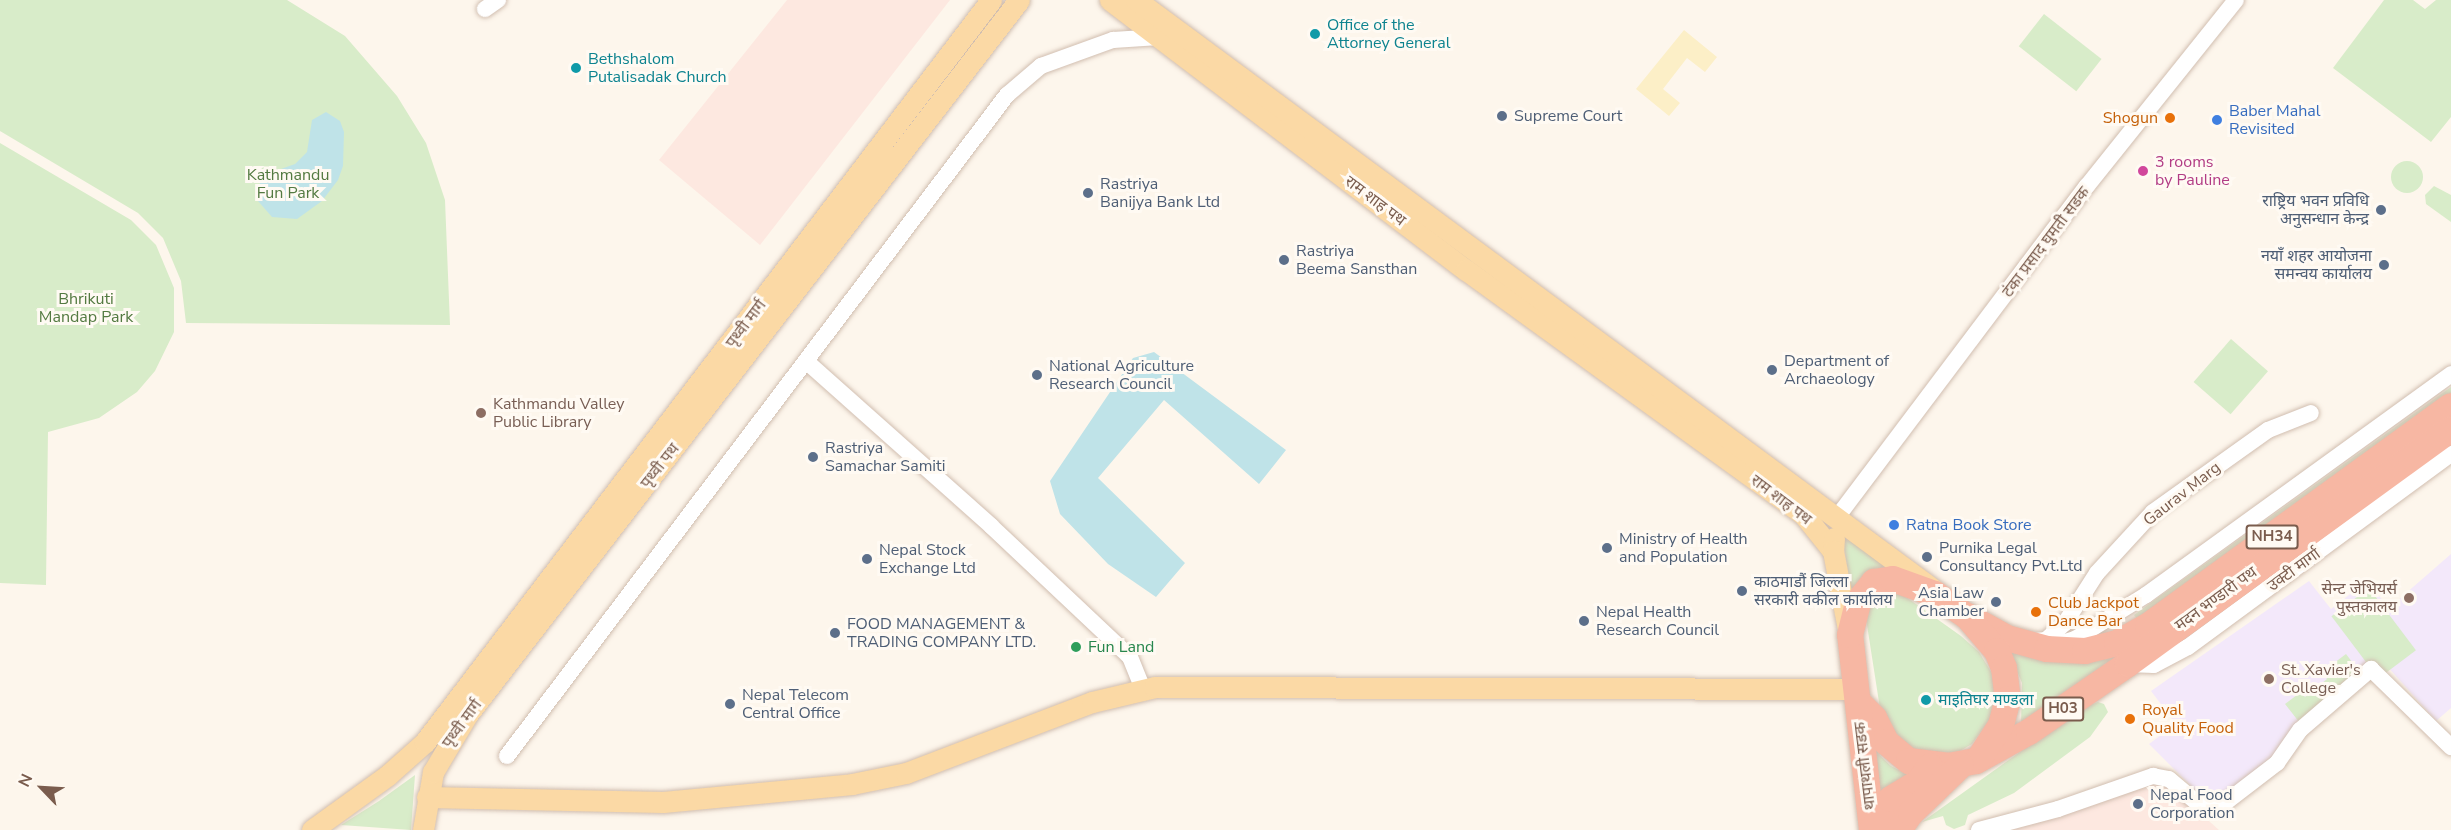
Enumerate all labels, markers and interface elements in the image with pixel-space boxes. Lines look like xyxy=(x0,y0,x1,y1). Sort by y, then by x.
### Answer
place label: Office of the Attorney General xyxy=(1327,15,1450,53)
marker: Office of the Attorney General xyxy=(1308,27,1322,41)
place label: Bethshalom Putalisadak Church xyxy=(588,49,727,87)
marker: Bethshalom Putalisadak Church xyxy=(569,61,583,75)
place label: Baber Mahal Revisited xyxy=(2229,101,2320,139)
place label: Supreme Court xyxy=(1514,106,1622,126)
place label: Shogun xyxy=(2103,108,2158,128)
marker: Supreme Court xyxy=(1495,109,1509,123)
marker: Shogun xyxy=(2163,111,2177,125)
marker: Baber Mahal Revisited xyxy=(2210,113,2224,127)
place label: 3 rooms by Pauline xyxy=(2155,152,2230,190)
marker: 3 rooms by Pauline xyxy=(2136,164,2150,178)
park label: Kathmandu Fun Park xyxy=(247,165,329,203)
street label: राम शाह पथ xyxy=(1341,172,1409,230)
place label: Rastriya Banijya Bank Ltd xyxy=(1100,174,1220,212)
street label: टंका प्रसाद घुमती सडक xyxy=(1998,183,2094,301)
marker: Rastriya Banijya Bank Ltd xyxy=(1081,186,1095,200)
place label: राष्ट्रिय भवन प्रविधि अनुसन्धान केन्द्र xyxy=(2262,191,2369,229)
marker: राष्ट्रिय भवन प्रविधि अनुसन्धान केन्द्र xyxy=(2374,203,2388,217)
place label: Rastriya Beema Sansthan xyxy=(1296,241,1417,279)
place label: नयाँ शहर आयोजना समन्वय कार्यालय xyxy=(2261,246,2372,284)
marker: Rastriya Beema Sansthan xyxy=(1277,253,1291,267)
marker: नयाँ शहर आयोजना समन्वय कार्यालय xyxy=(2377,258,2391,272)
park label: Bhrikuti Mandap Park xyxy=(39,289,133,327)
street label: पृथ्वी मार्ग xyxy=(722,296,770,352)
place label: Department of Archaeology xyxy=(1784,351,1889,389)
place label: National Agriculture Research Council xyxy=(1049,356,1194,394)
marker: Department of Archaeology xyxy=(1765,363,1779,377)
marker: National Agriculture Research Council xyxy=(1030,368,1044,382)
place label: Kathmandu Valley Public Library xyxy=(493,394,624,432)
marker: Kathmandu Valley Public Library xyxy=(474,406,488,420)
place label: Rastriya Samachar Samiti xyxy=(825,438,945,476)
street label: पृथ्वी पथ xyxy=(637,440,683,492)
marker: Rastriya Samachar Samiti xyxy=(806,450,820,464)
street label: Gaurav Marg xyxy=(2140,458,2224,530)
street label: राम शाह पथ xyxy=(1747,471,1815,529)
place label: Ratna Book Store xyxy=(1906,515,2032,535)
marker: Ratna Book Store xyxy=(1887,518,1901,532)
road number: NH34 xyxy=(2245,525,2299,549)
place label: Ministry of Health and Population xyxy=(1619,529,1748,567)
place label: Purnika Legal Consultancy Pvt.Ltd xyxy=(1939,538,2083,576)
place label: Nepal Stock Exchange Ltd xyxy=(879,540,976,578)
marker: Ministry of Health and Population xyxy=(1600,541,1614,555)
street label: उक्टी मार्गा xyxy=(2264,544,2324,596)
marker: Purnika Legal Consultancy Pvt.Ltd xyxy=(1920,550,1934,564)
marker: Nepal Stock Exchange Ltd xyxy=(860,552,874,566)
street label: मदन भण्डारी पथ xyxy=(2171,563,2261,635)
place label: काठमाडौं जिल्ला सरकारी वकील कार्यालय xyxy=(1754,572,1893,610)
place label: सेन्ट जेभियर्स पुस्तकालय xyxy=(2322,579,2397,617)
place label: Asia Law Chamber xyxy=(1918,583,1984,621)
marker: काठमाडौं जिल्ला सरकारी वकील कार्यालय xyxy=(1735,584,1749,598)
marker: सेन्ट जेभियर्स पुस्तकालय xyxy=(2402,591,2416,605)
place label: Club Jackpot Dance Bar xyxy=(2048,593,2139,631)
marker: Asia Law Chamber xyxy=(1989,595,2003,609)
place label: Nepal Health Research Council xyxy=(1596,602,1719,640)
marker: Club Jackpot Dance Bar xyxy=(2029,605,2043,619)
place label: FOOD MANAGEMENT & TRADING COMPANY LTD. xyxy=(847,614,1036,652)
marker: Nepal Health Research Council xyxy=(1577,614,1591,628)
marker: FOOD MANAGEMENT & TRADING COMPANY LTD. xyxy=(828,626,842,640)
place label: Fun Land xyxy=(1088,637,1154,657)
marker: Fun Land xyxy=(1069,640,1083,654)
place label: St. Xavier's College xyxy=(2281,660,2361,698)
marker: St. Xavier's College xyxy=(2262,672,2276,686)
place label: Nepal Telecom Central Office xyxy=(742,685,849,723)
place label: माइतिघर मण्डला xyxy=(1938,690,2034,710)
marker: माइतिघर मण्डला xyxy=(1919,693,1933,707)
street label: पृथ्वी मार्ग xyxy=(438,696,486,752)
marker: Nepal Telecom Central Office xyxy=(723,697,737,711)
road number: H03 xyxy=(2042,697,2084,721)
place label: Royal Quality Food xyxy=(2142,700,2234,738)
marker: Royal Quality Food xyxy=(2123,712,2137,726)
street label: थापाथली सडक xyxy=(1850,721,1880,811)
north arrow xyxy=(12,758,72,818)
text: N xyxy=(13,770,38,790)
place label: Nepal Food Corporation xyxy=(2150,785,2234,823)
marker: Nepal Food Corporation xyxy=(2131,797,2145,811)

